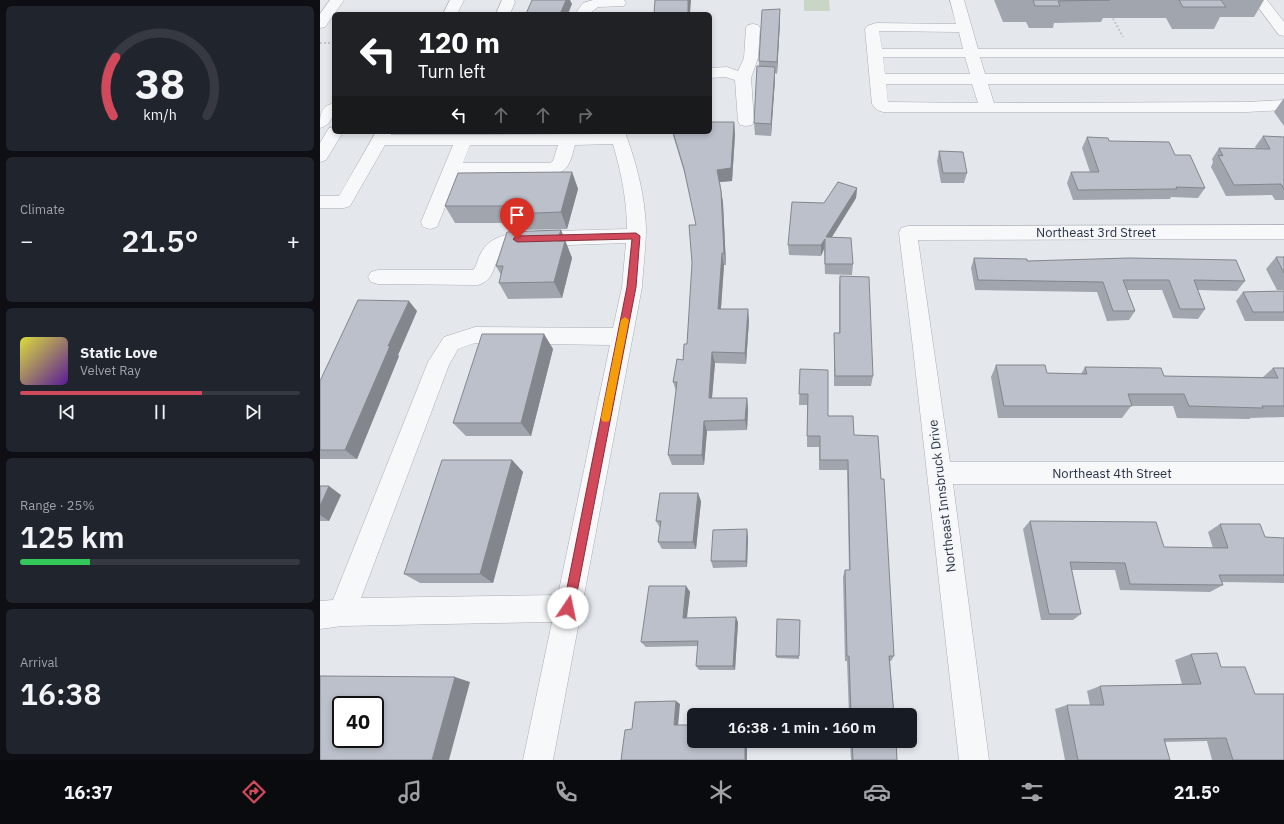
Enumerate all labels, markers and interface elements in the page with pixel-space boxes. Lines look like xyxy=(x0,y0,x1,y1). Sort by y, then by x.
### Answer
text: 120 m xyxy=(418,24,500,61)
icon: left xyxy=(352,28,404,80)
text: 38 xyxy=(135,56,185,110)
text: Turn left xyxy=(418,60,486,83)
icon: left xyxy=(448,104,470,126)
icon: ahead xyxy=(490,104,512,126)
icon: ahead xyxy=(532,104,554,126)
icon: right xyxy=(574,104,596,126)
text: km/h xyxy=(143,105,177,124)
pin xyxy=(500,198,534,239)
text: Climate xyxy=(20,201,65,218)
icon: arrive xyxy=(506,204,528,226)
text: 21.5° xyxy=(121,221,199,260)
street label: Northeast 3rd Street xyxy=(1036,224,1156,241)
text: − xyxy=(20,226,33,255)
text: + xyxy=(287,226,300,255)
text: Static Love xyxy=(80,343,157,362)
text: Velvet Ray xyxy=(80,362,141,379)
icon: previous xyxy=(56,401,78,423)
icon: pause xyxy=(149,401,171,423)
icon: next xyxy=(242,401,264,423)
street label: Northeast Innsbruck Drive xyxy=(924,419,960,573)
street label: Northeast 4th Street xyxy=(1052,465,1172,482)
text: Range · 25% xyxy=(20,497,94,514)
text: 125 km xyxy=(20,517,125,556)
position arrow xyxy=(547,587,589,629)
text: Arrival xyxy=(20,654,58,671)
text: 16:38 xyxy=(20,674,102,713)
speed limit sign: 40 xyxy=(332,696,384,748)
text: 16:38 · 1 min · 160 m xyxy=(728,718,876,737)
icon: directions xyxy=(240,778,268,806)
icon: music xyxy=(396,778,424,806)
icon: phone xyxy=(552,778,580,806)
icon: climate xyxy=(707,778,735,806)
icon: car xyxy=(863,778,891,806)
icon: filters xyxy=(1018,778,1046,806)
text: 16:37 xyxy=(64,781,113,804)
text: 21.5° xyxy=(1174,781,1220,804)

